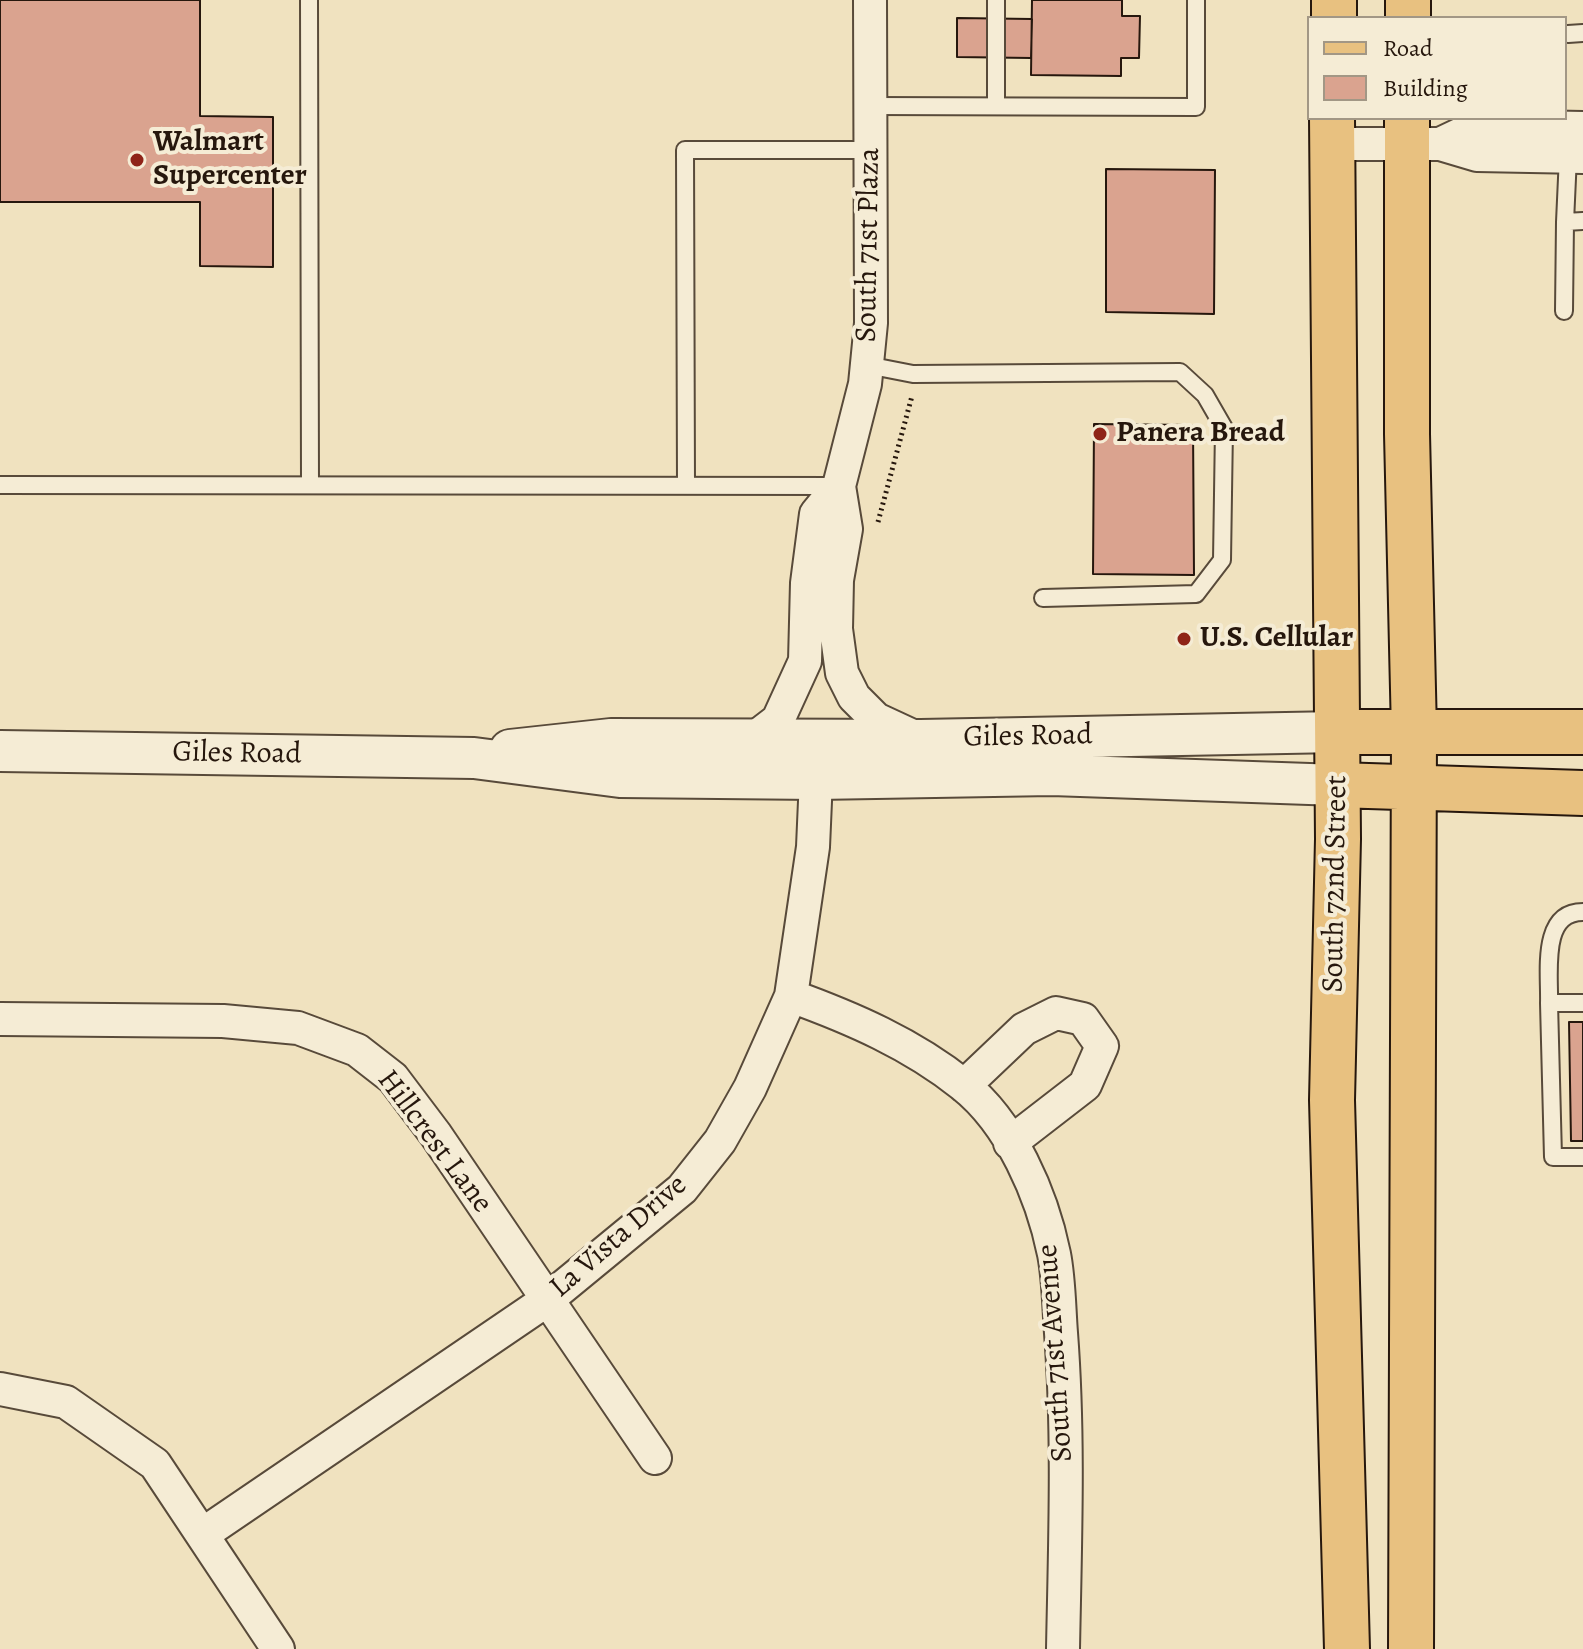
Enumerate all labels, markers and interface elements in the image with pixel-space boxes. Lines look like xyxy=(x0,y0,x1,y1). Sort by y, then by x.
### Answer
legend xyxy=(1307,16,1567,120)
text: Road xyxy=(1383,32,1433,64)
text: Building xyxy=(1383,72,1468,104)
place label: Walmart Supercenter xyxy=(153,125,307,196)
street label: South 71st Plaza xyxy=(849,147,889,343)
marker: Walmart Supercenter xyxy=(128,151,146,169)
place label: Panera Bread xyxy=(1116,416,1285,452)
marker: Panera Bread xyxy=(1091,425,1109,443)
place label: U.S. Cellular xyxy=(1200,621,1353,657)
marker: U.S. Cellular xyxy=(1175,630,1193,648)
street label: Giles Road xyxy=(963,718,1093,756)
street label: Giles Road xyxy=(172,735,302,773)
street label: South 72nd Street xyxy=(1316,775,1356,993)
street label: Hillcrest Lane xyxy=(369,1063,499,1221)
street label: La Vista Drive xyxy=(543,1168,695,1306)
street label: South 71st Avenue xyxy=(1030,1243,1082,1463)

